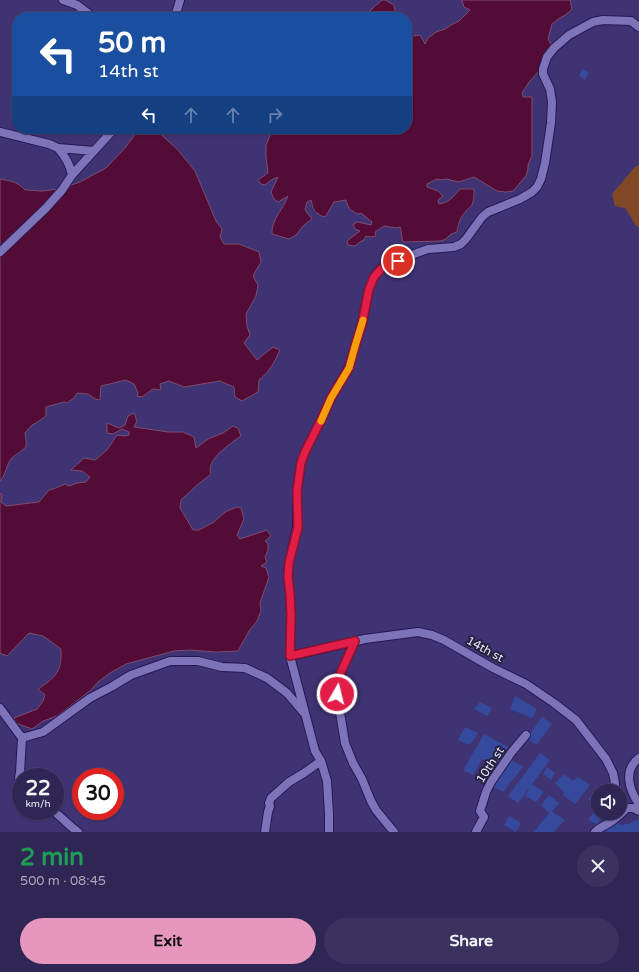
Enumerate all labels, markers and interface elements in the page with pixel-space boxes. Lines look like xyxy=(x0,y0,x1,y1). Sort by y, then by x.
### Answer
text: 50 m xyxy=(98,26,166,60)
icon: left xyxy=(32,28,84,80)
text: 14th st xyxy=(98,60,159,82)
icon: left xyxy=(138,104,160,126)
icon: ahead xyxy=(180,104,202,126)
icon: ahead xyxy=(222,104,244,126)
icon: right xyxy=(264,104,286,126)
pin xyxy=(381,244,415,278)
icon: arrive xyxy=(387,250,409,272)
street label: 14th st xyxy=(464,633,506,665)
position arrow xyxy=(316,673,358,715)
street label: 10th st xyxy=(473,744,507,786)
speed limit sign: 30 xyxy=(72,768,124,820)
text: 22 xyxy=(25,777,51,801)
map controls xyxy=(591,784,627,820)
button: sound xyxy=(591,784,627,820)
text: km/h xyxy=(25,798,51,810)
text: 2 min xyxy=(20,843,84,872)
button: close xyxy=(577,845,619,887)
text: 500 m · 08:45 xyxy=(20,873,106,889)
button: Exit xyxy=(20,918,316,964)
button: Share xyxy=(324,918,619,964)

